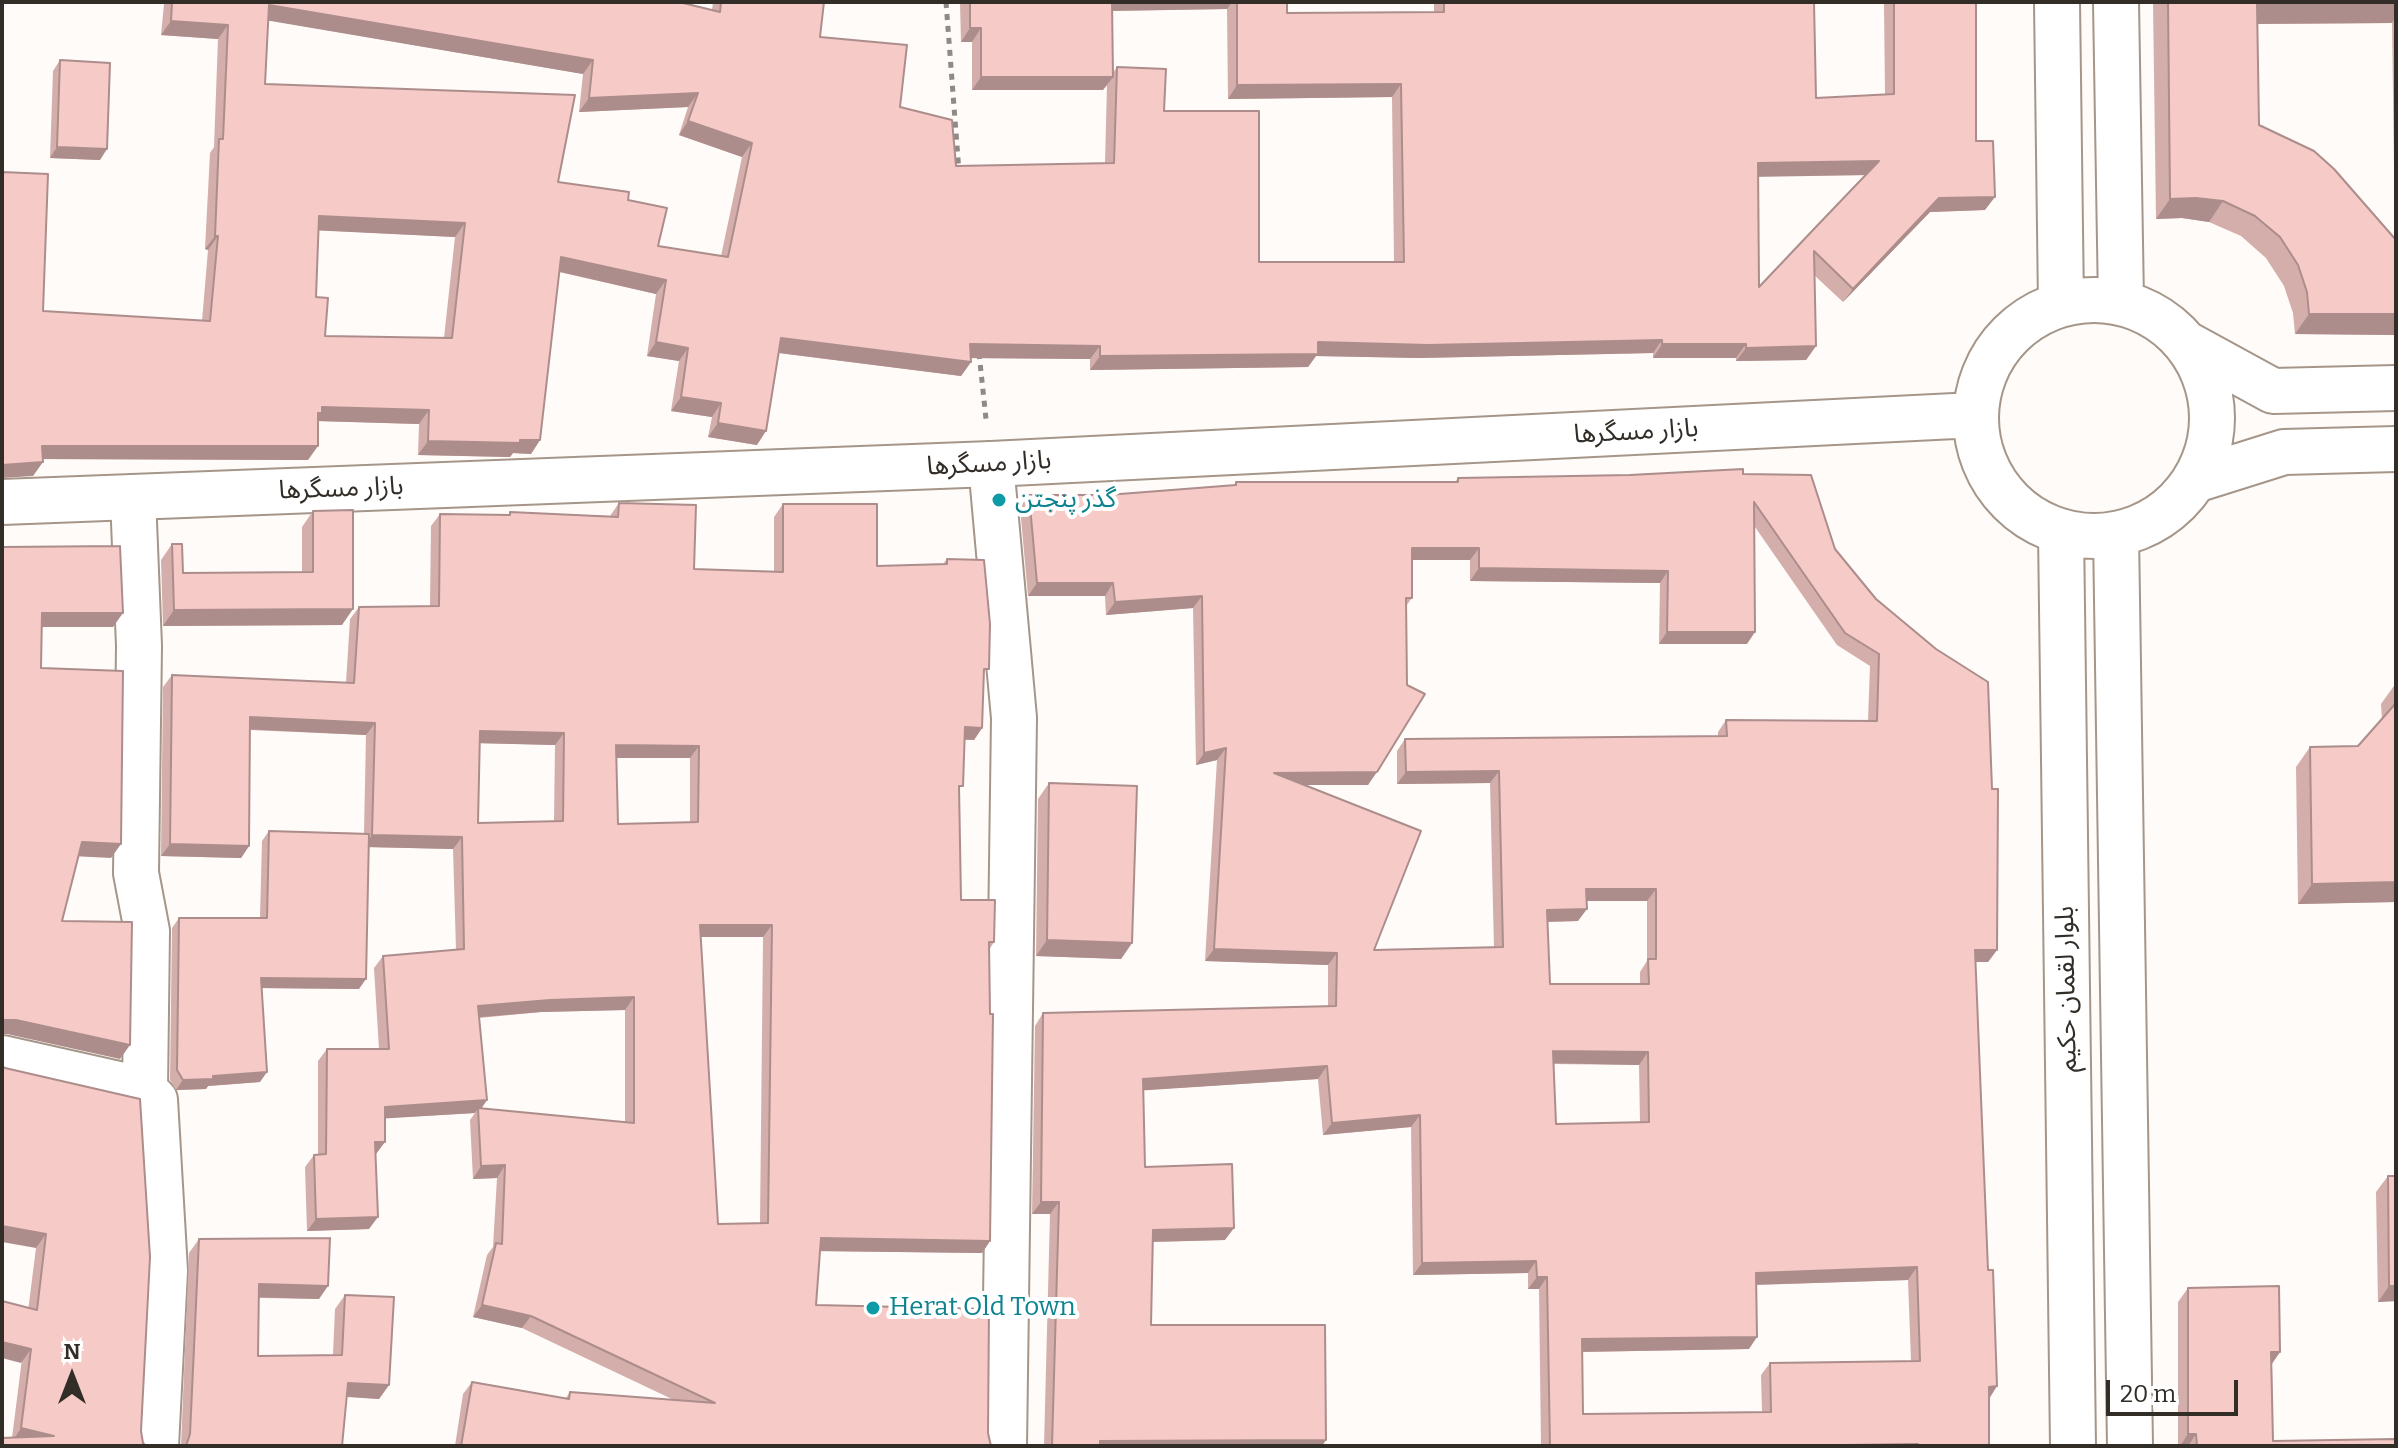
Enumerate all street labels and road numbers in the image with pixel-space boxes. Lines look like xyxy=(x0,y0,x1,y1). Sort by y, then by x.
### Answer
street label: بازار مسگرها xyxy=(1573,413,1699,451)
street label: بازار مسگرها xyxy=(926,445,1052,483)
street label: بازار مسگرها xyxy=(278,471,404,507)
street label: بلوار لقمان حکیم xyxy=(2050,906,2084,1072)

